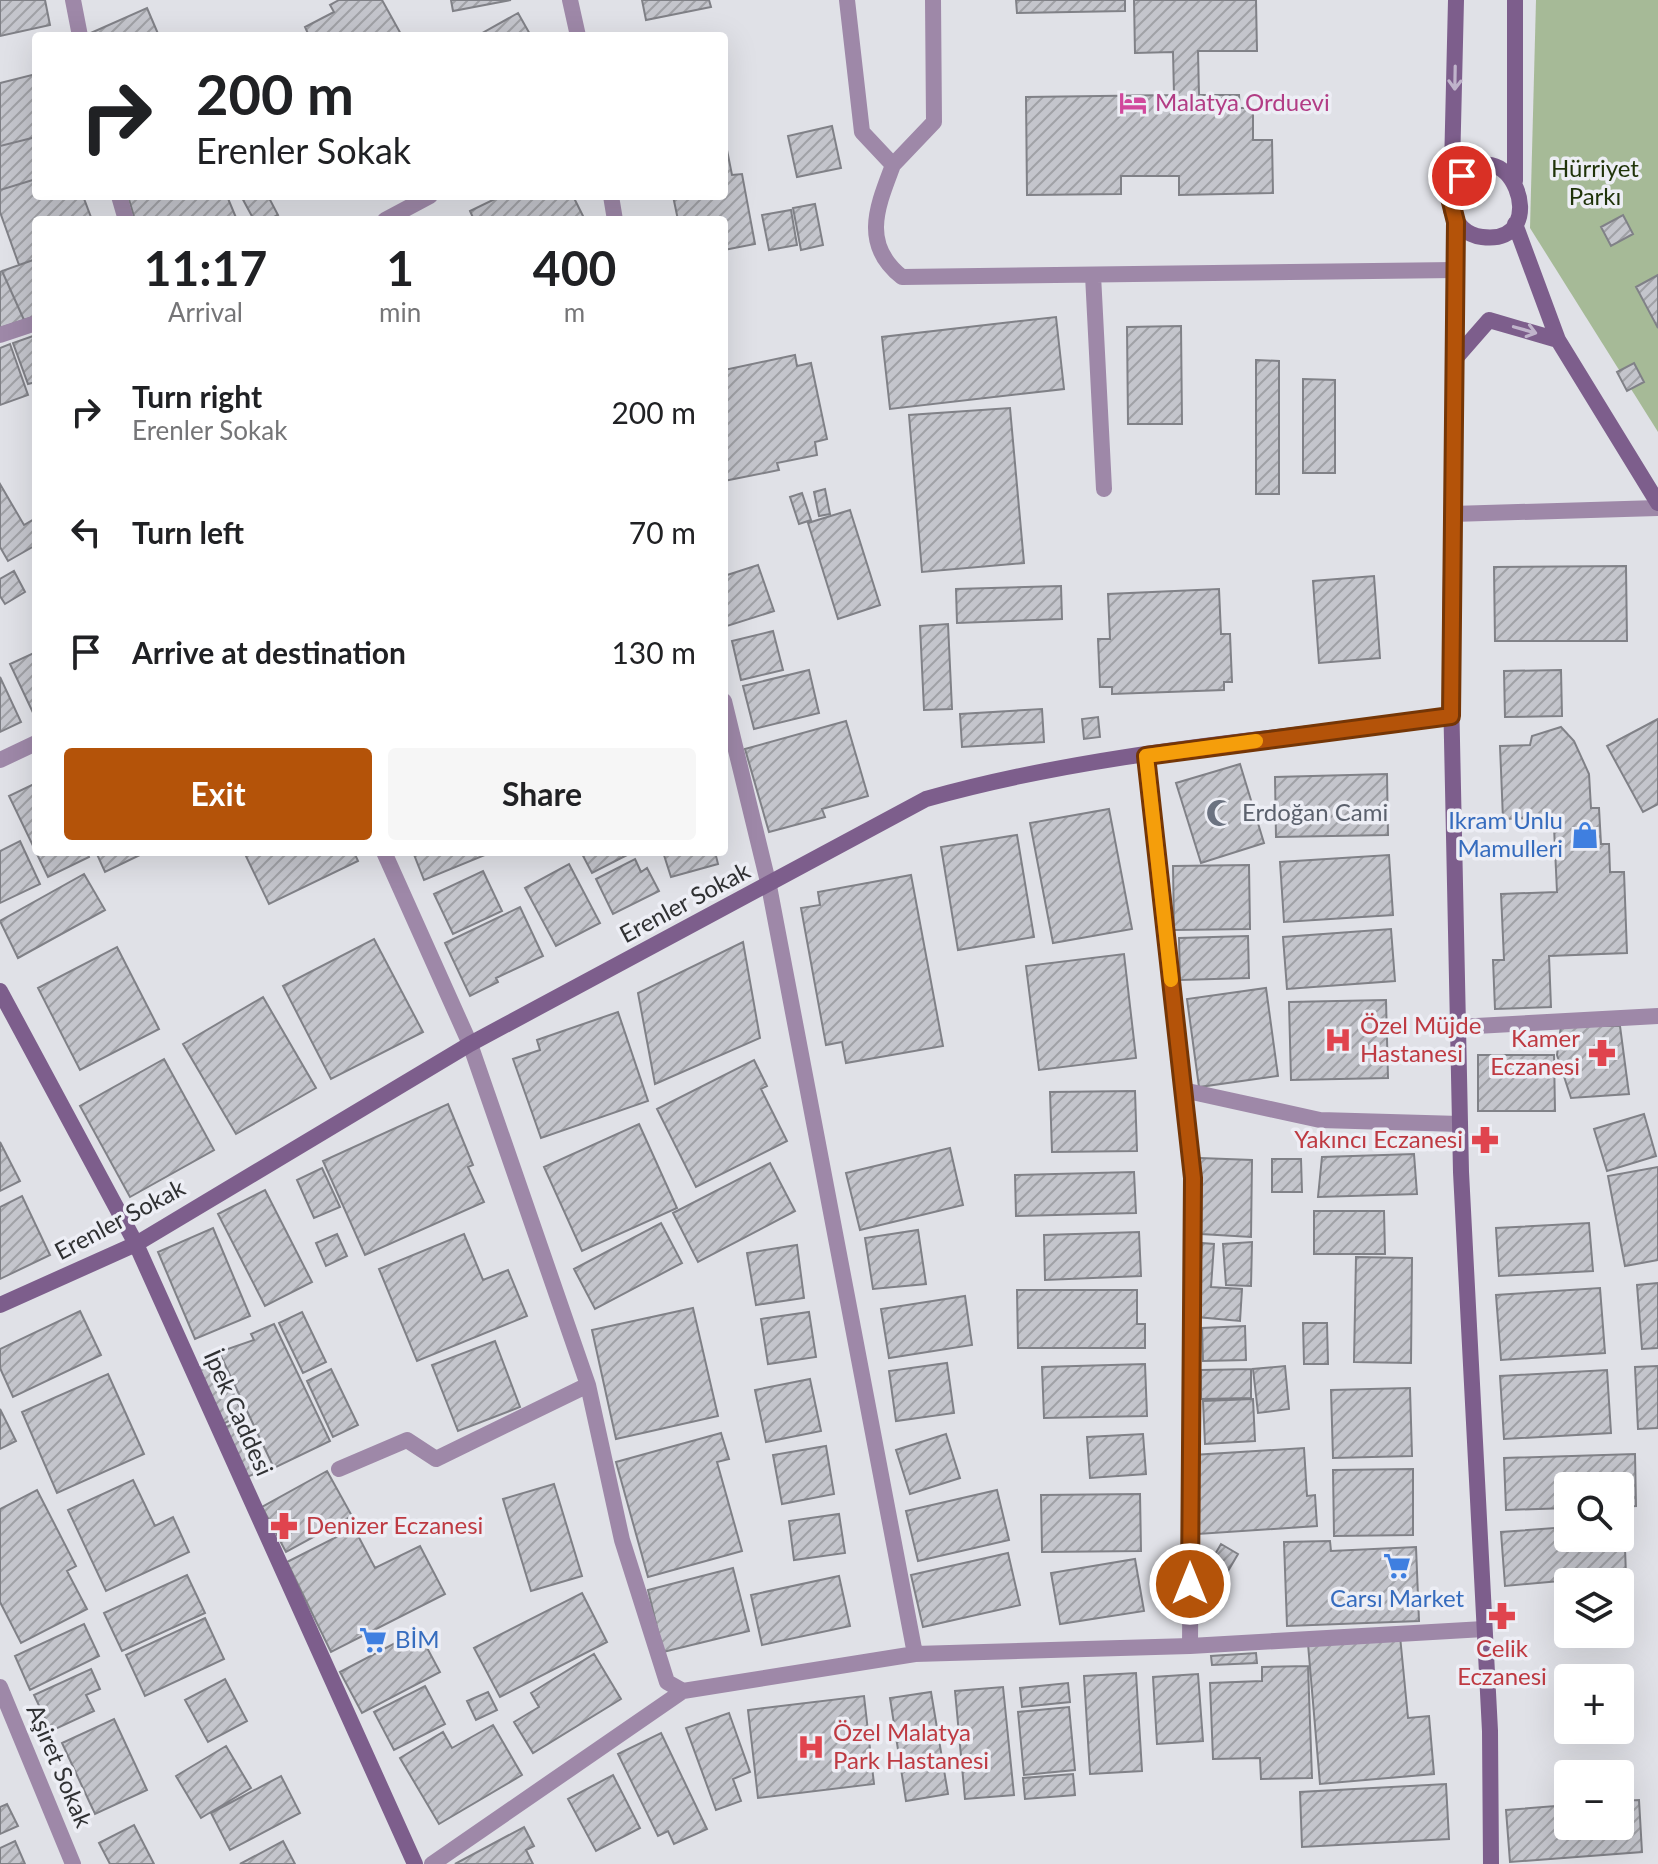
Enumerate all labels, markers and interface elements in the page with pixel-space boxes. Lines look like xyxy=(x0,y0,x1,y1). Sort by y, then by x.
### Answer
text: 200 m xyxy=(196,60,354,127)
icon: right xyxy=(64,64,168,168)
one-way arrow xyxy=(1447,64,1463,91)
place label: Malatya Orduevi xyxy=(1155,87,1330,116)
hotel icon: Malatya Orduevi xyxy=(1118,88,1148,118)
text: Erenler Sokak xyxy=(196,128,411,172)
pin xyxy=(1428,142,1496,210)
park label: Hürriyet Parkı xyxy=(1551,153,1639,210)
icon: arrive xyxy=(1440,154,1484,198)
text: 11:17 xyxy=(144,239,267,296)
text: 1 xyxy=(386,239,414,296)
text: 400 xyxy=(533,239,616,296)
text: Arrival xyxy=(168,296,243,328)
text: min xyxy=(379,296,421,328)
text: m xyxy=(564,296,585,328)
one-way arrow xyxy=(1511,323,1537,338)
text: Turn right xyxy=(132,378,262,414)
icon: right xyxy=(64,390,108,434)
text: 200 m xyxy=(611,394,696,430)
text: Erenler Sokak xyxy=(132,414,287,446)
icon: left xyxy=(64,510,108,554)
text: Turn left xyxy=(132,514,244,550)
text: 70 m xyxy=(629,514,696,550)
icon: arrive xyxy=(64,630,108,674)
text: Arrive at destination xyxy=(132,634,406,670)
text: 130 m xyxy=(611,634,696,670)
button: Exit xyxy=(64,748,372,840)
button: Share xyxy=(388,748,696,840)
place label: Erdoğan Cami xyxy=(1242,797,1388,826)
mosque icon: Erdoğan Cami xyxy=(1205,798,1235,828)
place label: Ikram Unlu Mamulleri xyxy=(1448,805,1563,862)
shop icon: Ikram Unlu Mamulleri xyxy=(1570,820,1600,850)
street label: Erenler Sokak xyxy=(614,855,755,948)
place label: Özel Müjde Hastanesi xyxy=(1360,1010,1481,1067)
place label: Kamer Eczanesi xyxy=(1490,1023,1580,1080)
hospital icon: Özel Müjde Hastanesi xyxy=(1323,1025,1353,1055)
pharmacy icon: Kamer Eczanesi xyxy=(1587,1038,1617,1068)
place label: Yakıncı Eczanesi xyxy=(1294,1124,1463,1153)
pharmacy icon: Yakıncı Eczanesi xyxy=(1470,1125,1500,1155)
street label: Erenler Sokak xyxy=(49,1172,190,1265)
street label: İpek Caddesi xyxy=(199,1345,280,1480)
map controls xyxy=(1554,1472,1634,1840)
button: search xyxy=(1554,1472,1634,1552)
place label: Denizer Eczanesi xyxy=(306,1510,483,1539)
pharmacy icon: Denizer Eczanesi xyxy=(269,1511,299,1541)
position arrow xyxy=(1148,1542,1232,1626)
supermarket icon: Carsı Market xyxy=(1382,1551,1412,1581)
button: layers xyxy=(1554,1568,1634,1648)
place label: Carsı Market xyxy=(1330,1583,1464,1612)
pharmacy icon: Celik Eczanesi xyxy=(1487,1601,1517,1631)
place label: BİM xyxy=(395,1624,440,1653)
supermarket icon: BİM xyxy=(358,1625,388,1655)
place label: Celik Eczanesi xyxy=(1457,1633,1547,1690)
button: + xyxy=(1554,1664,1634,1744)
street label: Aşiret Sokak xyxy=(21,1700,100,1832)
place label: Özel Malatya Park Hastanesi xyxy=(833,1717,989,1774)
hospital icon: Özel Malatya Park Hastanesi xyxy=(796,1732,826,1762)
button: − xyxy=(1554,1760,1634,1840)

